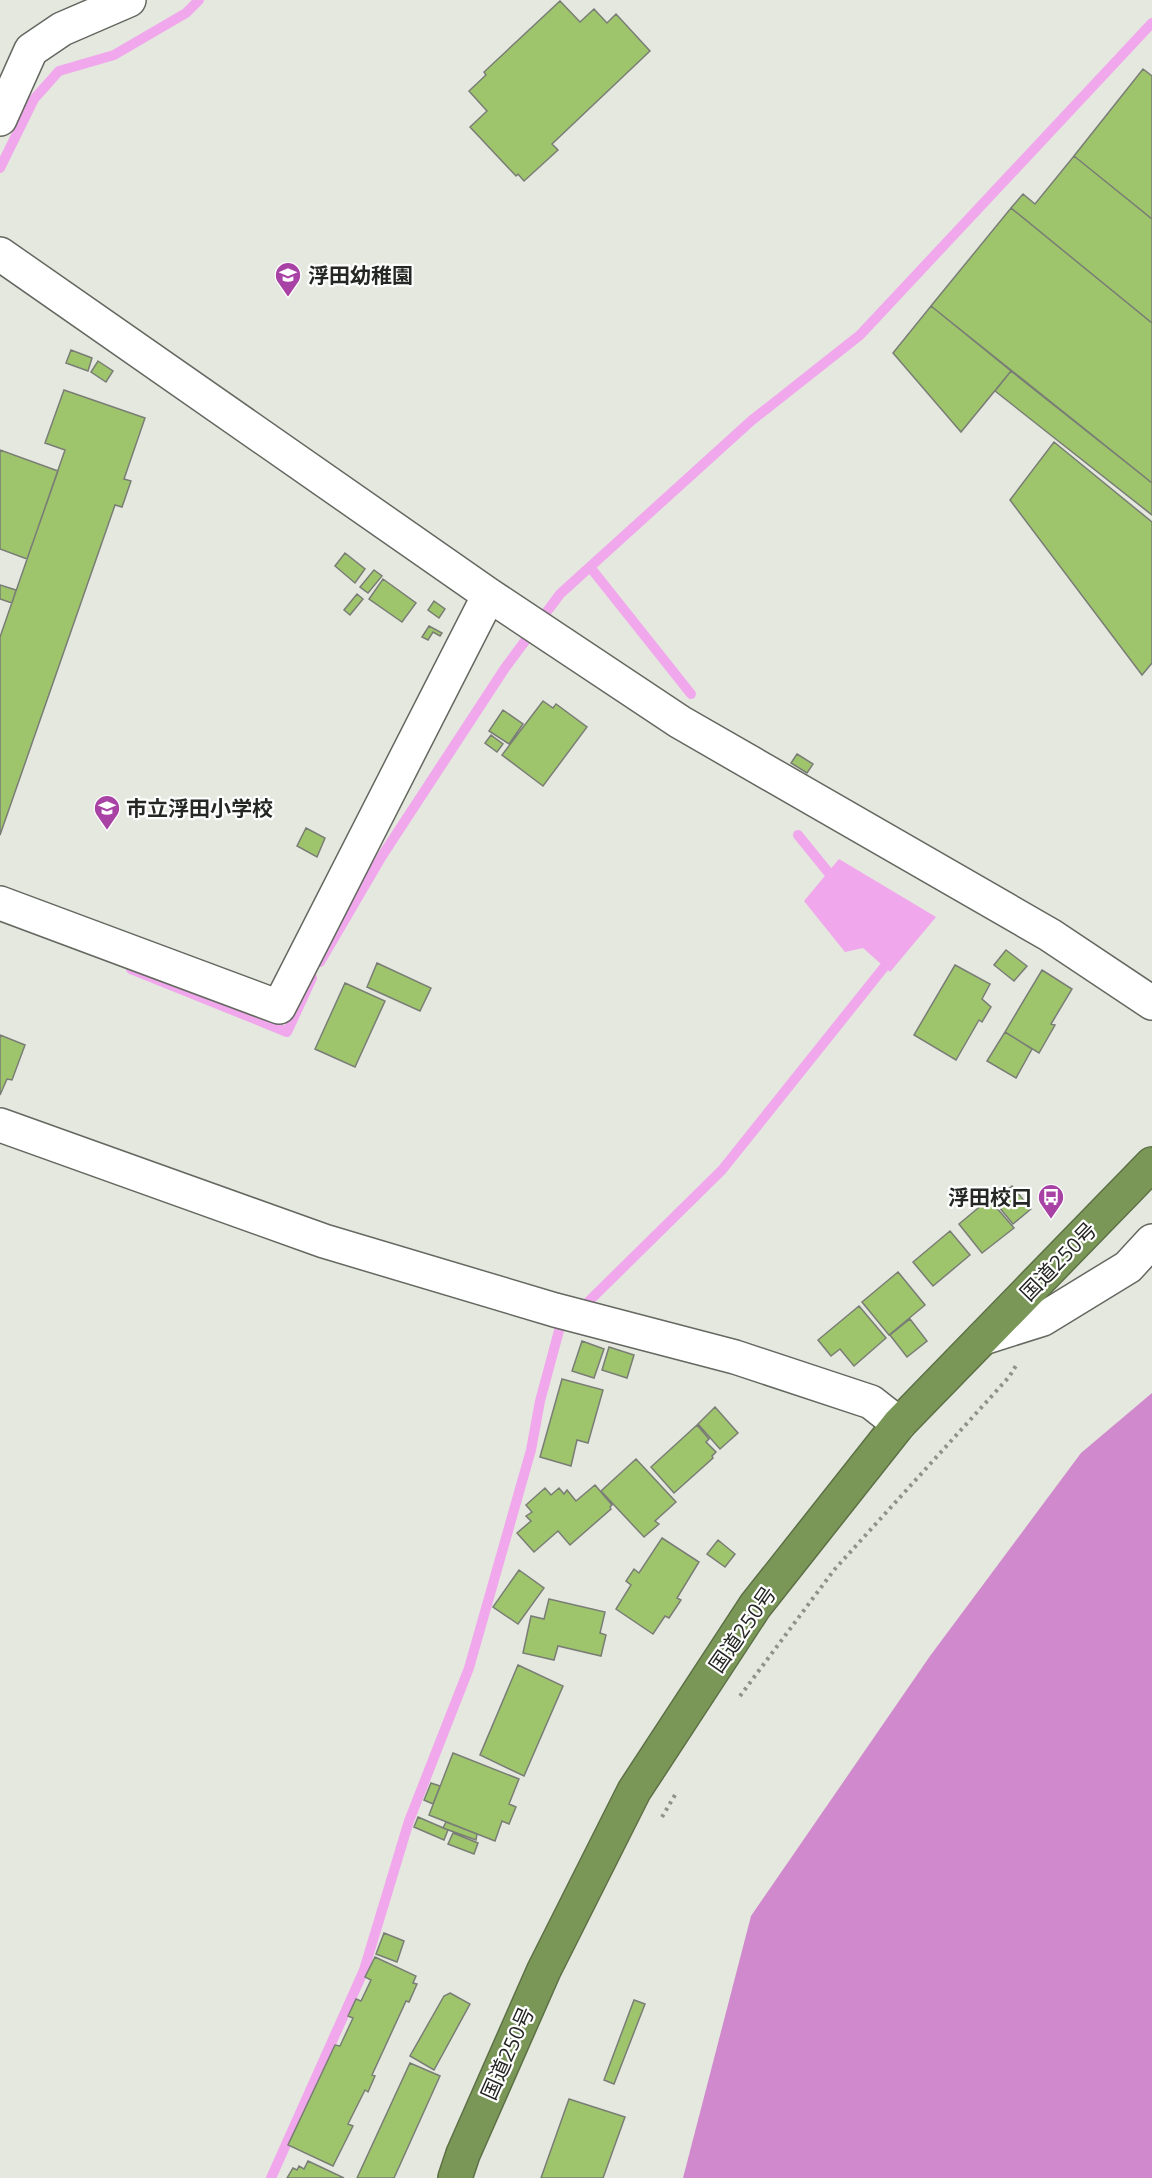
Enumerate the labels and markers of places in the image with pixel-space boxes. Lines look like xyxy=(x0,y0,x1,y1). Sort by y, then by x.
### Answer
school or university icon: 浮田幼稚園 xyxy=(273,260,303,298)
place label: 浮田幼稚園 xyxy=(308,261,413,289)
school or university icon: 市立浮田小学校 xyxy=(92,793,122,831)
place label: 市立浮田小学校 xyxy=(126,794,273,822)
bus stop icon: 浮田校口 xyxy=(1036,1182,1066,1220)
place label: 浮田校口 xyxy=(948,1183,1032,1211)

